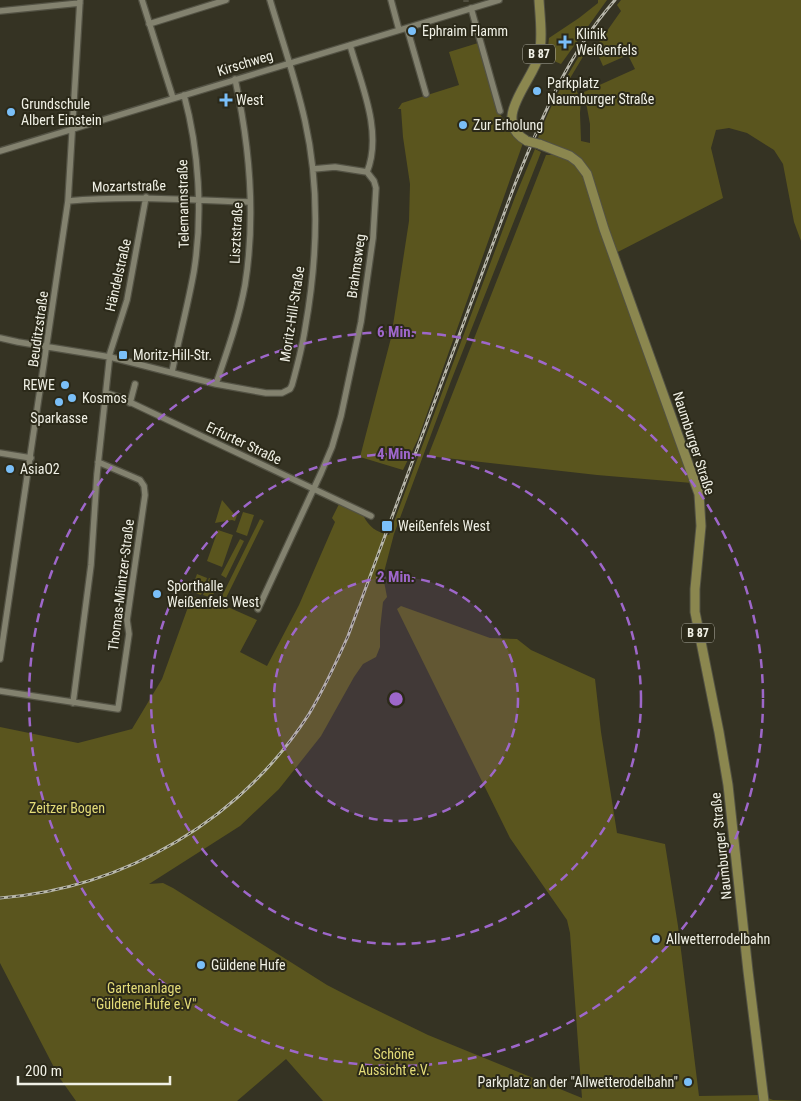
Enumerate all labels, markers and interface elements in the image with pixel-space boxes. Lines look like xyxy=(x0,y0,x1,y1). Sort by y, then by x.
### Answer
place label: Ephraim Flamm xyxy=(422,23,508,39)
marker: Ephraim Flamm xyxy=(406,25,418,37)
place label: Klinik Weißenfels xyxy=(576,26,637,58)
marker: Klinik Weißenfels xyxy=(558,35,572,49)
road number: B 87 xyxy=(523,44,555,64)
street label: Kirschweg xyxy=(215,47,275,79)
place label: Parkplatz Naumburger Straße xyxy=(547,75,655,107)
marker: Parkplatz Naumburger Straße xyxy=(531,85,543,97)
place label: West xyxy=(236,92,264,108)
marker: West xyxy=(220,94,232,106)
place label: Grundschule Albert Einstein xyxy=(21,96,102,128)
marker: Grundschule Albert Einstein xyxy=(5,106,17,118)
place label: Zur Erholung xyxy=(473,117,543,133)
marker: Zur Erholung xyxy=(457,119,469,131)
street label: Telemannstraße xyxy=(174,159,192,249)
street label: Mozartstraße xyxy=(92,177,167,195)
street label: Lisztstraße xyxy=(226,201,246,264)
street label: Brahmsweg xyxy=(344,233,368,299)
street label: Händelstraße xyxy=(102,237,134,313)
street label: Moritz-Hill-Straße xyxy=(277,265,308,363)
street label: Beuditzstraße xyxy=(25,290,51,368)
text: 6 Min. xyxy=(377,323,415,341)
place label: Moritz-Hill-Str. xyxy=(133,347,212,363)
marker: Moritz-Hill-Str. xyxy=(117,349,129,361)
place label: REWE xyxy=(23,377,55,393)
marker: REWE xyxy=(59,379,71,391)
street label: Naumburger Straße xyxy=(670,389,718,497)
place label: Kosmos xyxy=(82,390,127,406)
marker: Kosmos xyxy=(66,392,78,404)
marker: Sparkasse xyxy=(53,396,65,408)
place label: Sparkasse xyxy=(30,410,88,426)
street label: Erfurter Straße xyxy=(204,419,285,468)
text: 4 Min. xyxy=(377,445,415,463)
place label: AsiaO2 xyxy=(20,461,60,477)
marker: AsiaO2 xyxy=(4,463,16,475)
street label: Thomas-Müntzer-Straße xyxy=(105,518,137,652)
place label: Weißenfels West xyxy=(398,518,490,534)
marker: Weißenfels West xyxy=(380,519,394,533)
text: 2 Min. xyxy=(377,568,415,586)
place label: Sporthalle Weißenfels West xyxy=(167,578,259,610)
marker: Sporthalle Weißenfels West xyxy=(151,588,163,600)
road number: B 87 xyxy=(682,624,714,642)
centre of rings xyxy=(387,690,405,708)
street label: Naumburger Straße xyxy=(707,791,735,900)
park label: Zeitzer Bogen xyxy=(29,800,105,816)
place label: Allwetterrodelbahn xyxy=(666,931,770,947)
marker: Allwetterrodelbahn xyxy=(650,933,662,945)
place label: Güldene Hufe xyxy=(211,957,286,973)
marker: Güldene Hufe xyxy=(195,959,207,971)
park label: Gartenanlage "Güldene Hufe e.V" xyxy=(92,980,196,1012)
park label: Schöne Aussicht e.V. xyxy=(358,1046,430,1078)
scale bar xyxy=(18,1054,170,1086)
text: 200 m xyxy=(25,1062,62,1080)
place label: Parkplatz an der "Allwetterodelbahn" xyxy=(478,1074,678,1090)
marker: Parkplatz an der "Allwetterodelbahn" xyxy=(682,1076,694,1088)

